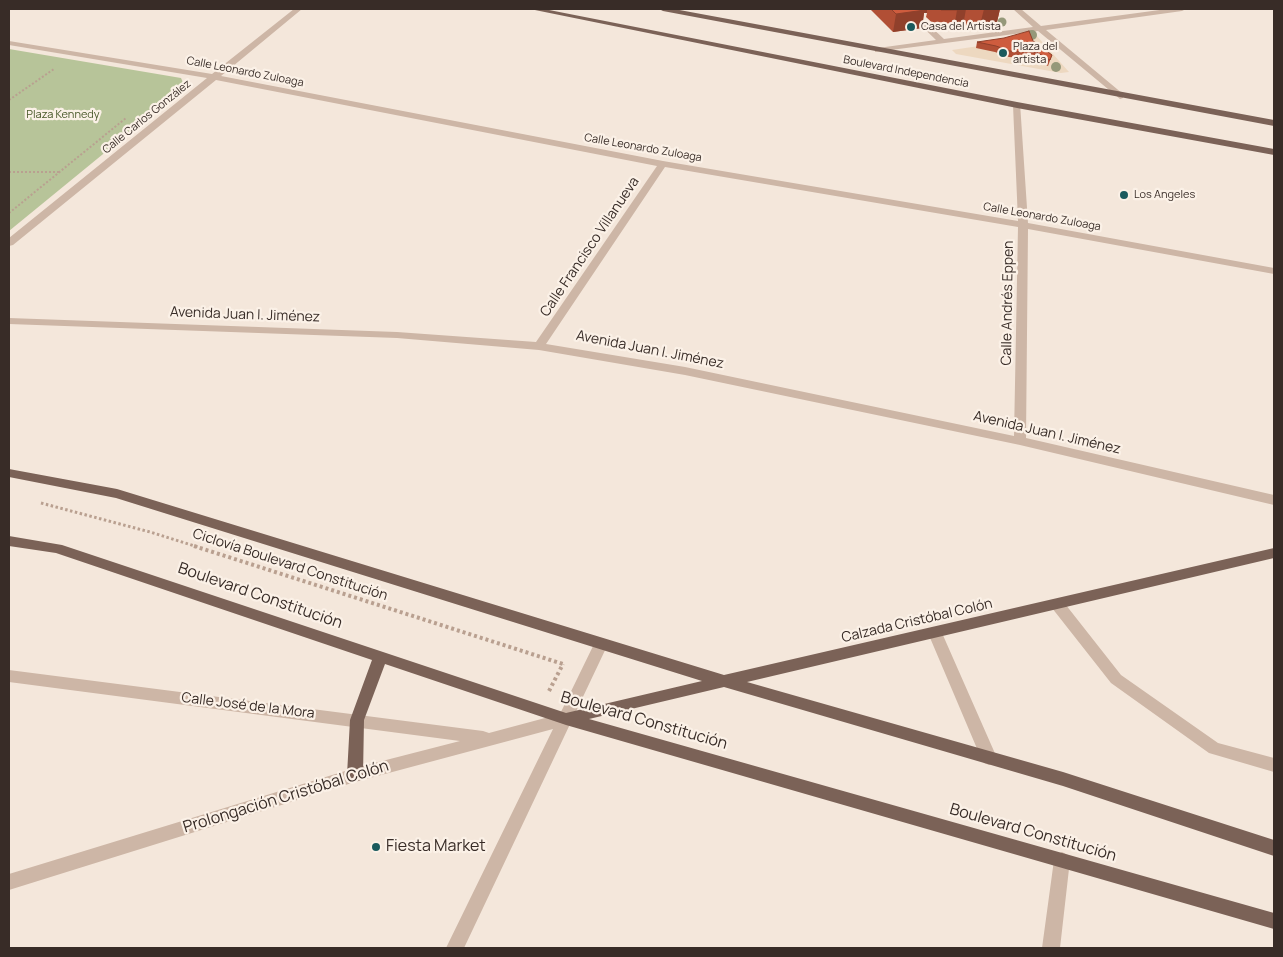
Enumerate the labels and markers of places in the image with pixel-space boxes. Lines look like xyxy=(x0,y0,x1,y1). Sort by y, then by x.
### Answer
place label: Casa del Artista xyxy=(921,20,1001,34)
marker: Casa del Artista xyxy=(905,21,917,33)
place label: Plaza del artista xyxy=(1013,40,1058,66)
marker: Plaza del artista xyxy=(997,47,1009,59)
place label: Los Angeles xyxy=(1134,188,1195,202)
marker: Los Angeles xyxy=(1118,189,1130,201)
place label: Fiesta Market xyxy=(386,837,486,857)
marker: Fiesta Market xyxy=(370,841,382,853)

